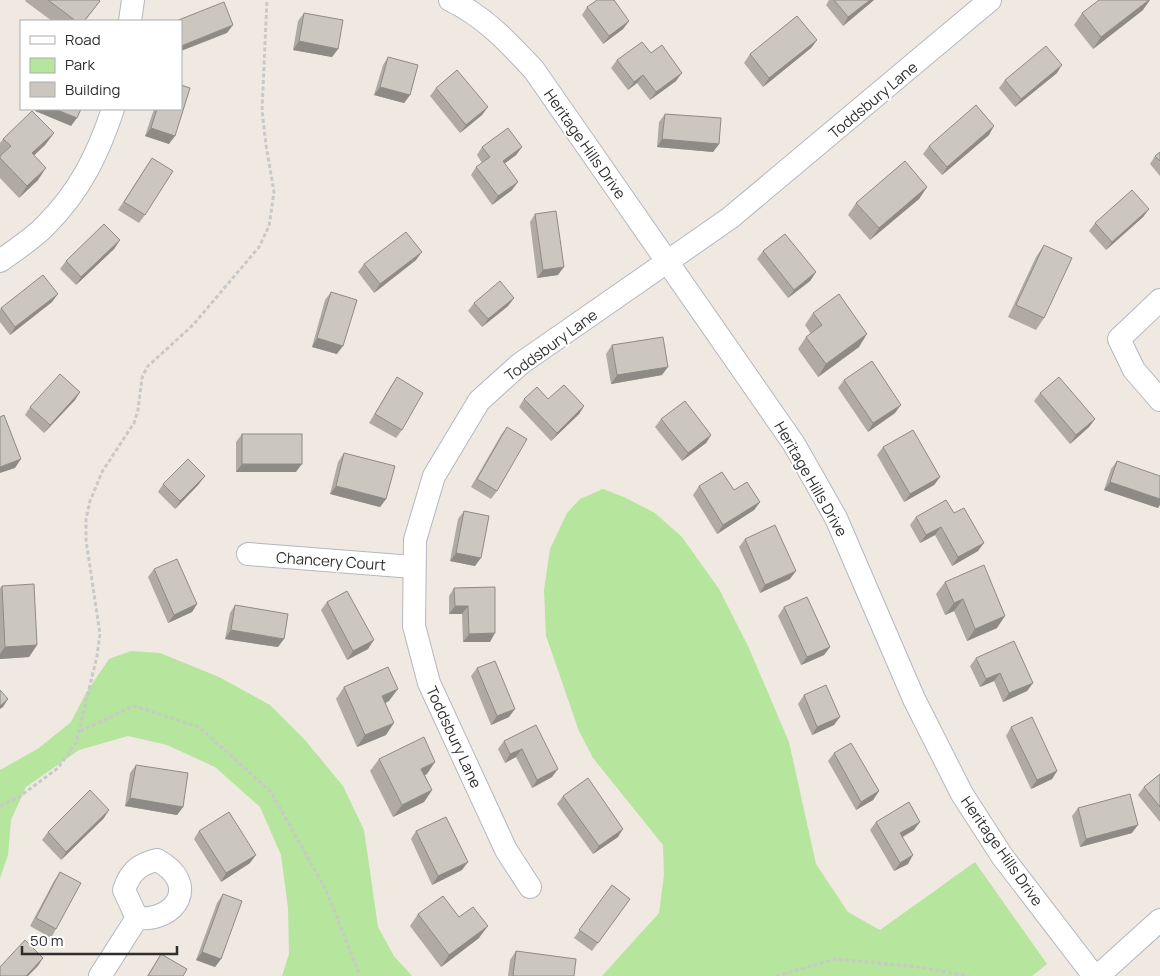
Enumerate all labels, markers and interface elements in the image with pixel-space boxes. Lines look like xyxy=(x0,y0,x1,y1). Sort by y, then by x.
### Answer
legend xyxy=(20,20,182,110)
text: Road xyxy=(65,29,101,50)
text: Park xyxy=(65,54,95,75)
street label: Toddsbury Lane xyxy=(824,56,922,143)
text: Building xyxy=(65,79,120,100)
street label: Heritage Hills Drive xyxy=(539,85,631,203)
street label: Toddsbury Lane xyxy=(500,304,602,386)
street label: Heritage Hills Drive xyxy=(769,418,853,541)
street label: Chancery Court xyxy=(275,547,387,575)
street label: Toddsbury Lane xyxy=(421,683,487,791)
street label: Heritage Hills Drive xyxy=(956,792,1048,910)
scale bar xyxy=(22,924,178,956)
text: 50 m xyxy=(30,930,64,951)

